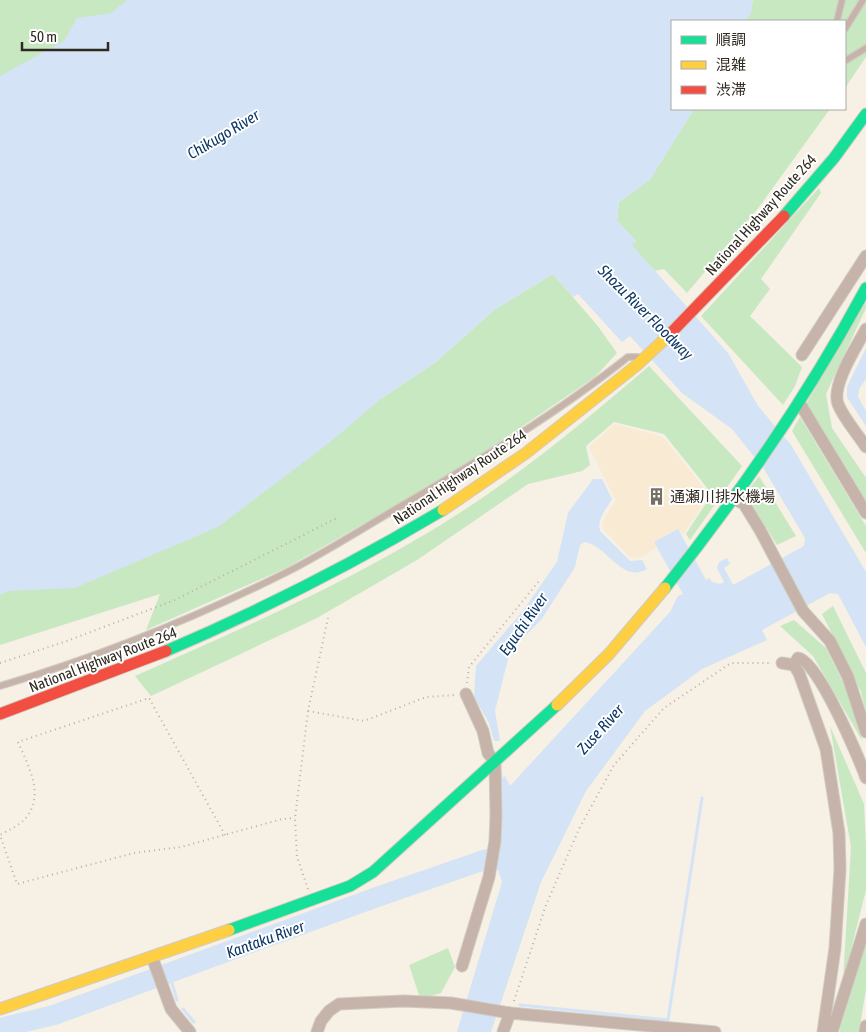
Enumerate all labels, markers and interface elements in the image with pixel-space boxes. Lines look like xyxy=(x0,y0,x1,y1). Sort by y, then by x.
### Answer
scale bar xyxy=(22,20,109,52)
legend xyxy=(671,20,846,110)
text: 50 m xyxy=(30,28,57,45)
text: 順調 xyxy=(716,31,746,48)
text: 混雑 xyxy=(716,56,746,73)
text: 渋滞 xyxy=(716,81,746,98)
water label: Chikugo River xyxy=(184,105,264,163)
street label: National Highway Route 264 xyxy=(702,151,819,279)
water label: Shozu River Floodway xyxy=(594,260,697,364)
street label: National Highway Route 264 xyxy=(390,426,529,527)
building icon: 通瀬川排水機場 xyxy=(646,487,666,507)
place label: 通瀬川排水機場 xyxy=(670,488,775,505)
water label: Eguchi River xyxy=(495,588,552,659)
street label: National Highway Route 264 xyxy=(27,623,179,696)
water label: Zuse River xyxy=(573,700,628,757)
water label: Kantaku River xyxy=(224,916,308,961)

